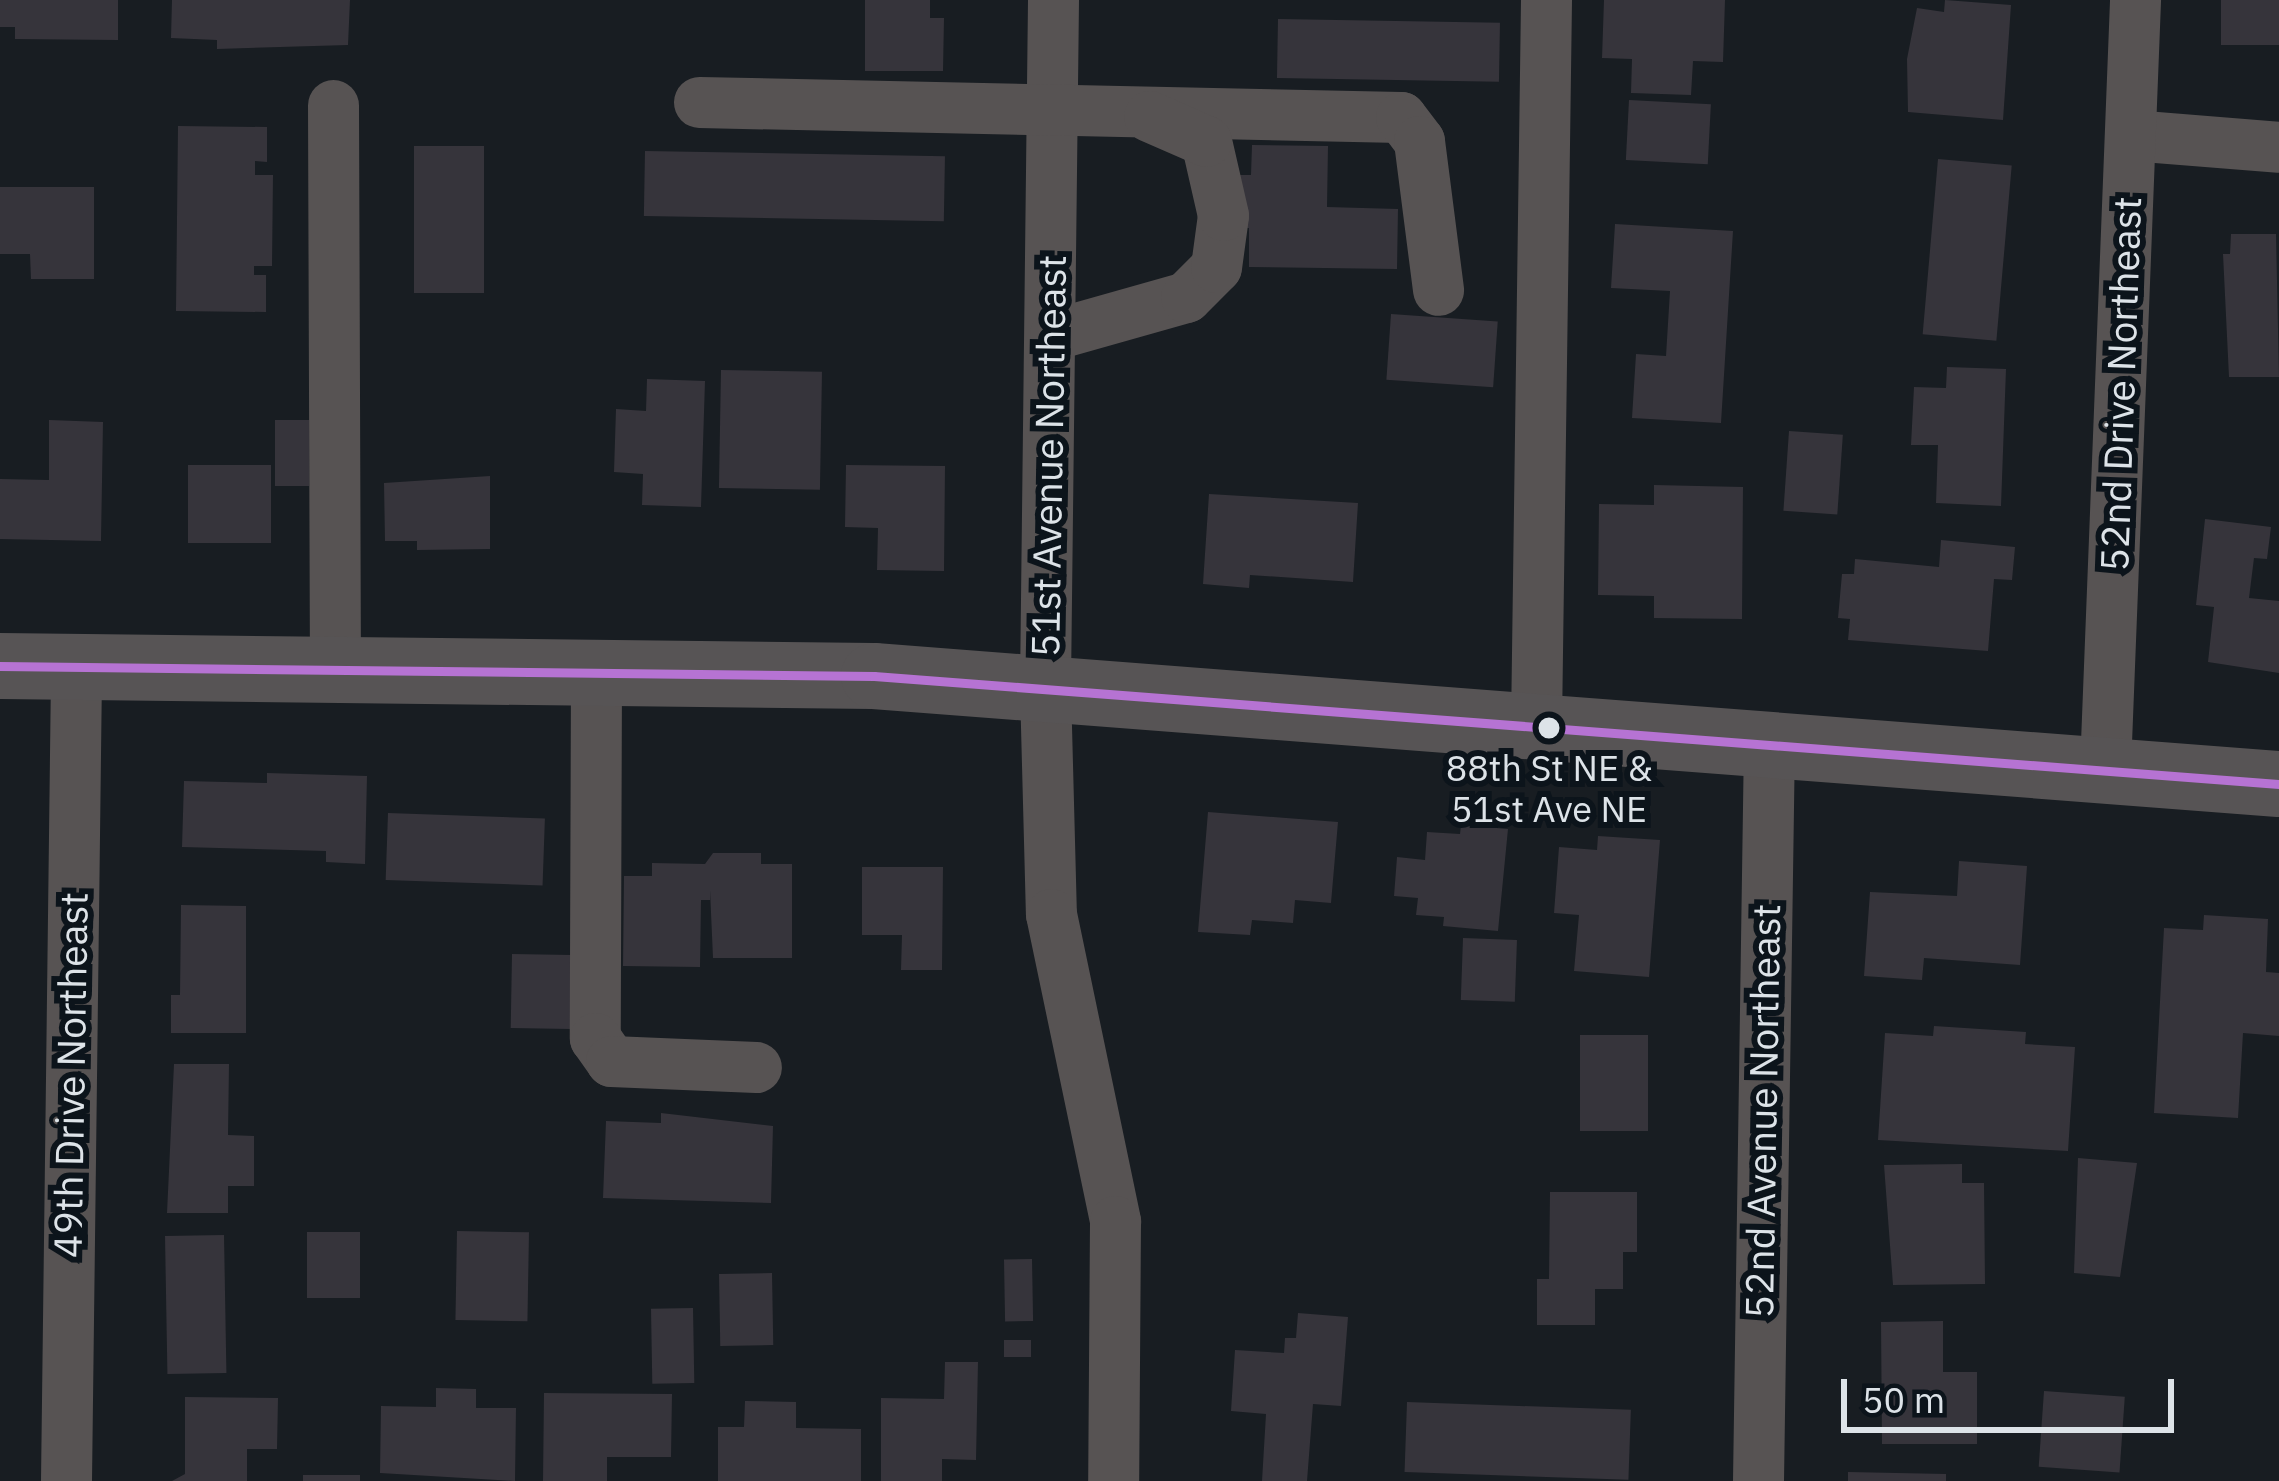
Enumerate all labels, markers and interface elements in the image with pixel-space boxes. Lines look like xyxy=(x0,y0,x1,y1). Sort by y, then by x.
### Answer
street label: 52nd Drive Northeast xyxy=(2091,196,2151,572)
street label: 51st Avenue Northeast xyxy=(1022,255,1076,657)
marker: 88th St NE & 51st Ave NE xyxy=(1538,717,1560,739)
place label: 88th St NE & 51st Ave NE xyxy=(1446,745,1652,830)
street label: 49th Drive Northeast xyxy=(44,892,98,1258)
street label: 52nd Avenue Northeast xyxy=(1736,903,1790,1319)
scale bar xyxy=(1847,1355,2180,1429)
text: 50 m xyxy=(1862,1376,1945,1423)

